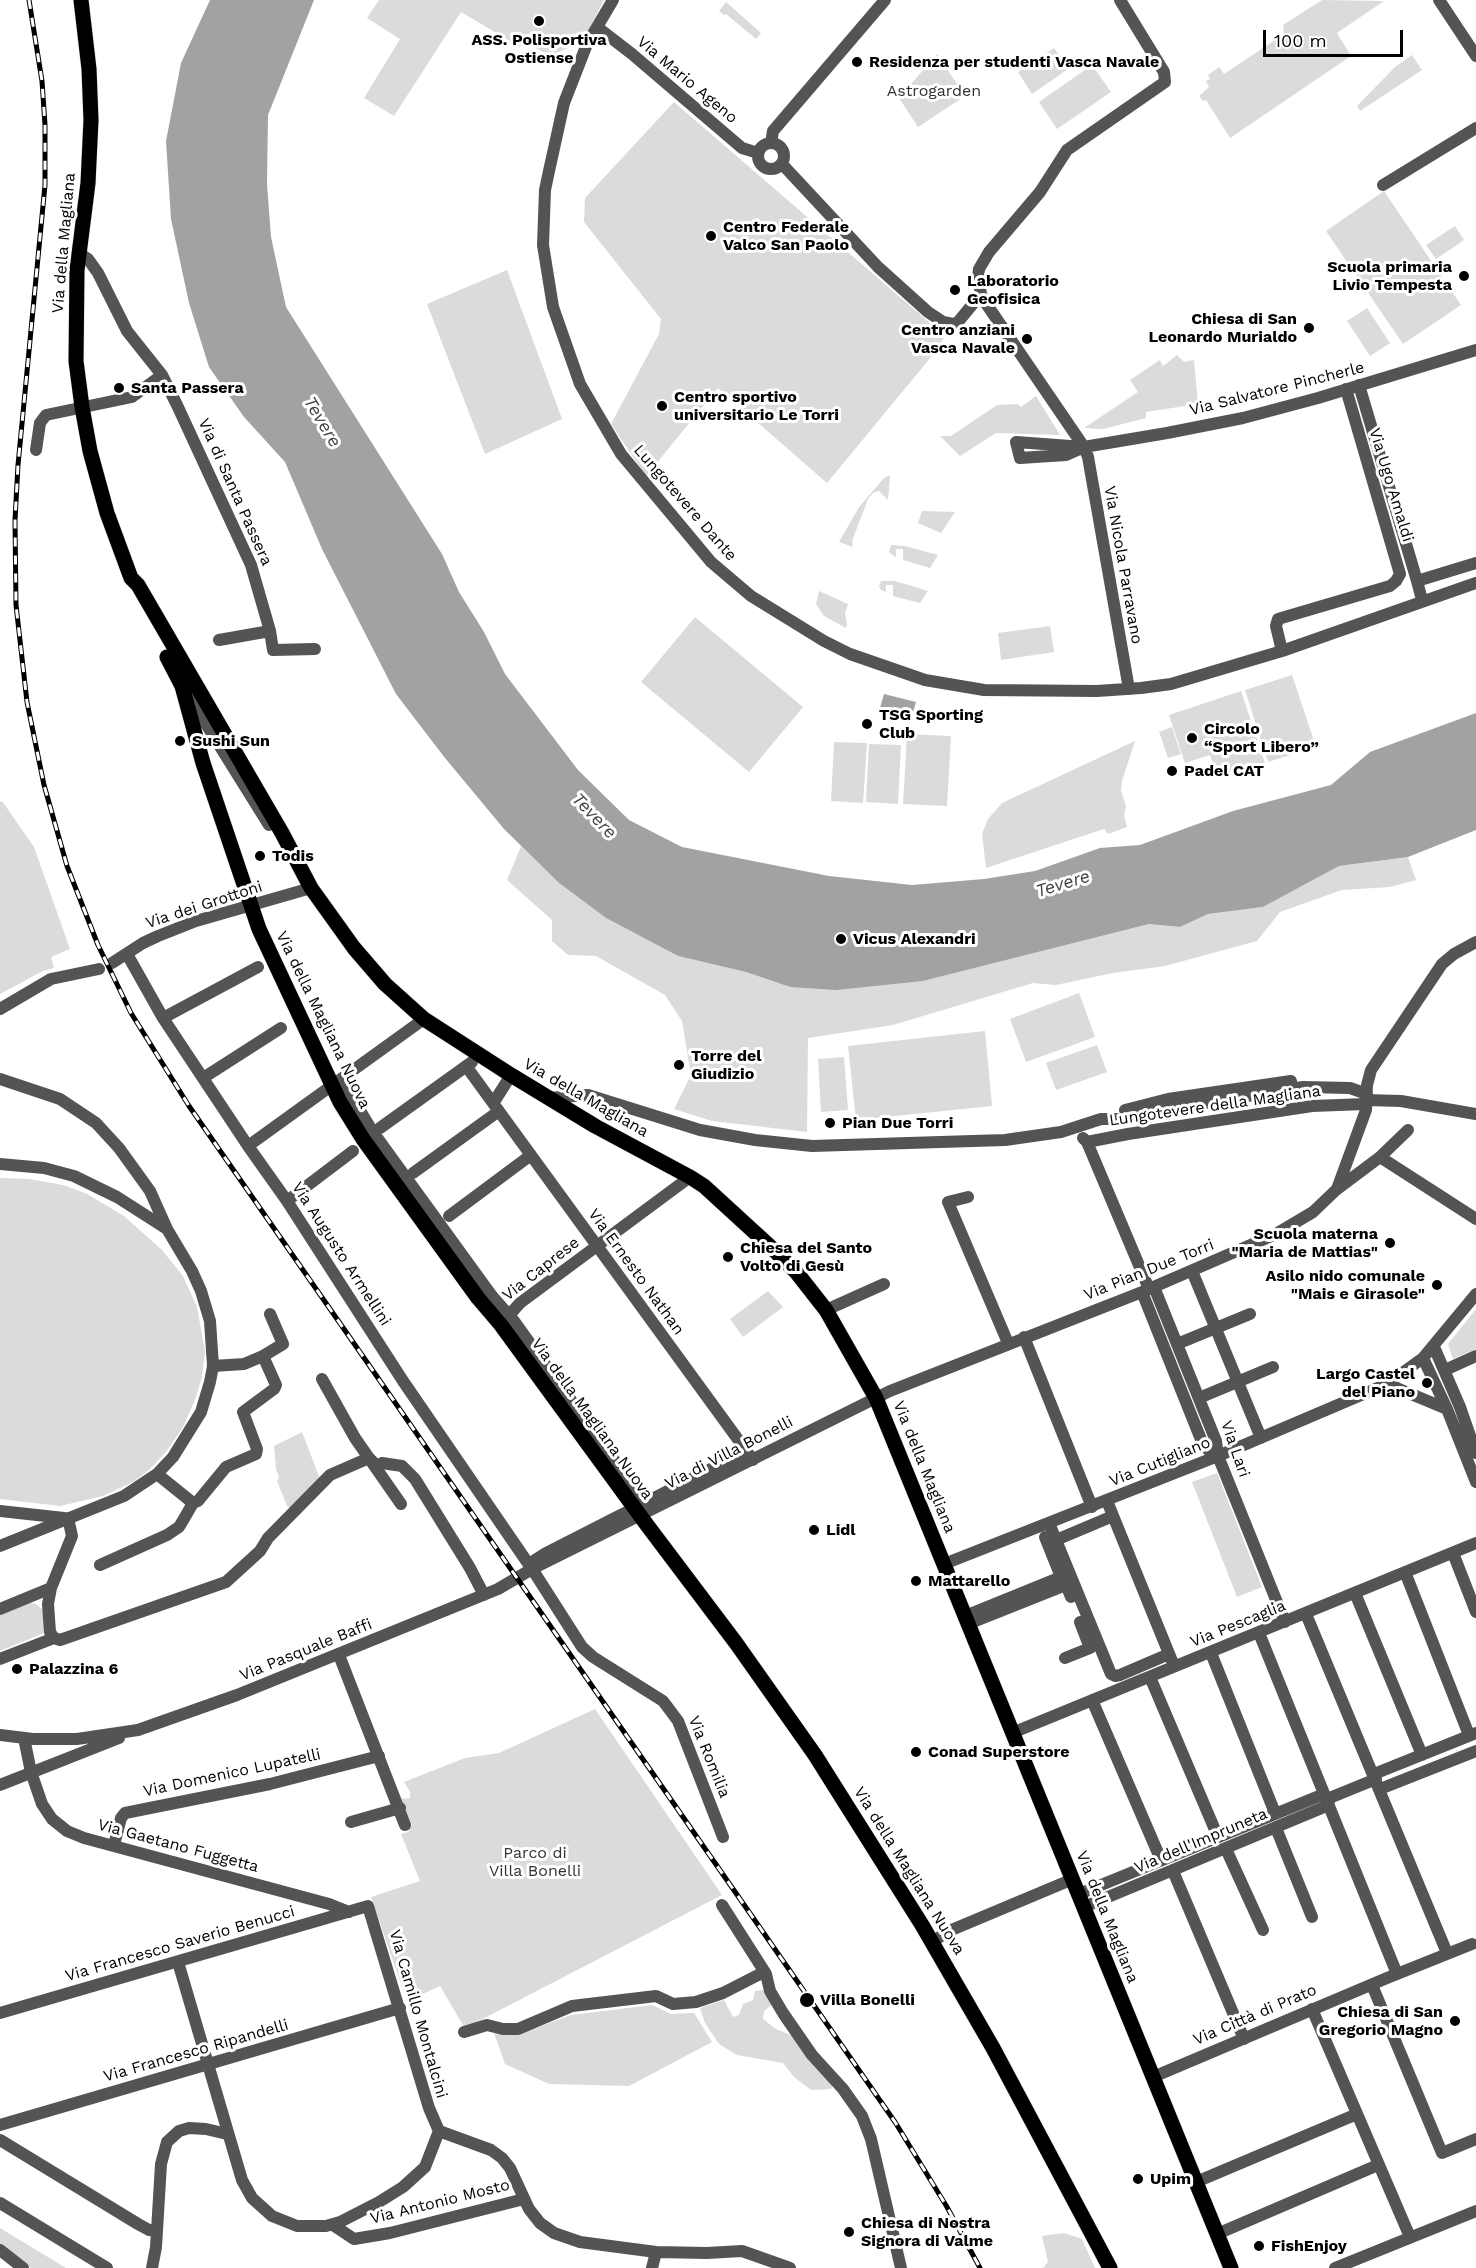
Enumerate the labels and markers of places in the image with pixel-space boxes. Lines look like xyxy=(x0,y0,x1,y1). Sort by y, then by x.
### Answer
marker: ASS. Polisportiva Ostiense xyxy=(532,14,546,28)
place label: ASS. Polisportiva Ostiense xyxy=(471,30,607,68)
place label: Residenza per studenti Vasca Navale xyxy=(869,52,1159,72)
marker: Residenza per studenti Vasca Navale xyxy=(850,55,864,69)
place label: Centro Federale Valco San Paolo xyxy=(723,217,849,255)
marker: Centro Federale Valco San Paolo xyxy=(704,229,718,243)
place label: Scuola primaria Livio Tempesta xyxy=(1327,257,1452,295)
marker: Scuola primaria Livio Tempesta xyxy=(1457,269,1471,283)
place label: Laboratorio Geofisica xyxy=(967,271,1059,309)
marker: Laboratorio Geofisica xyxy=(948,283,962,297)
place label: Chiesa di San Leonardo Murialdo xyxy=(1148,309,1297,347)
place label: Centro anziani Vasca Navale xyxy=(901,320,1015,358)
marker: Chiesa di San Leonardo Murialdo xyxy=(1302,321,1316,335)
marker: Centro anziani Vasca Navale xyxy=(1020,332,1034,346)
place label: Santa Passera xyxy=(131,378,244,398)
marker: Santa Passera xyxy=(112,381,126,395)
place label: Centro sportivo universitario Le Torri xyxy=(674,387,839,425)
marker: Centro sportivo universitario Le Torri xyxy=(655,399,669,413)
place label: TSG Sporting Club xyxy=(879,705,983,743)
marker: TSG Sporting Club xyxy=(860,717,874,731)
place label: Circolo “Sport Libero” xyxy=(1204,719,1319,757)
place label: Sushi Sun xyxy=(192,731,270,751)
marker: Circolo “Sport Libero” xyxy=(1185,731,1199,745)
marker: Sushi Sun xyxy=(173,734,187,748)
place label: Padel CAT xyxy=(1184,761,1264,781)
marker: Padel CAT xyxy=(1165,764,1179,778)
place label: Todis xyxy=(272,846,314,866)
marker: Todis xyxy=(253,849,267,863)
place label: Vicus Alexandri xyxy=(853,929,976,949)
marker: Vicus Alexandri xyxy=(834,932,848,946)
place label: Torre del Giudizio xyxy=(691,1046,762,1084)
marker: Torre del Giudizio xyxy=(672,1058,686,1072)
place label: Pian Due Torri xyxy=(842,1113,953,1133)
marker: Pian Due Torri xyxy=(823,1116,837,1130)
place label: Scuola materna "Maria de Mattias" xyxy=(1231,1224,1378,1262)
marker: Scuola materna "Maria de Mattias" xyxy=(1383,1236,1397,1250)
place label: Chiesa del Santo Volto di Gesù xyxy=(740,1238,872,1276)
marker: Chiesa del Santo Volto di Gesù xyxy=(721,1250,735,1264)
place label: Asilo nido comunale "Mais e Girasole" xyxy=(1266,1266,1425,1304)
marker: Asilo nido comunale "Mais e Girasole" xyxy=(1430,1278,1444,1292)
place label: Largo Castel del Piano xyxy=(1316,1364,1415,1402)
marker: Largo Castel del Piano xyxy=(1420,1376,1434,1390)
place label: Lidl xyxy=(826,1520,856,1540)
marker: Lidl xyxy=(807,1523,821,1537)
place label: Mattarello xyxy=(928,1571,1010,1591)
marker: Mattarello xyxy=(909,1574,923,1588)
place label: Palazzina 6 xyxy=(29,1659,118,1679)
marker: Palazzina 6 xyxy=(10,1662,24,1676)
place label: Conad Superstore xyxy=(928,1742,1070,1762)
marker: Conad Superstore xyxy=(909,1745,923,1759)
place label: Villa Bonelli xyxy=(820,1990,915,2010)
marker: Villa Bonelli xyxy=(798,1991,816,2009)
place label: Chiesa di San Gregorio Magno xyxy=(1319,2002,1443,2040)
marker: Chiesa di San Gregorio Magno xyxy=(1448,2014,1462,2028)
place label: Upim xyxy=(1150,2169,1191,2189)
marker: Upim xyxy=(1131,2172,1145,2186)
place label: Chiesa di Nostra Signora di Valme xyxy=(861,2213,993,2251)
marker: Chiesa di Nostra Signora di Valme xyxy=(842,2225,856,2239)
place label: FishEnjoy xyxy=(1271,2236,1347,2256)
marker: FishEnjoy xyxy=(1252,2239,1266,2253)

